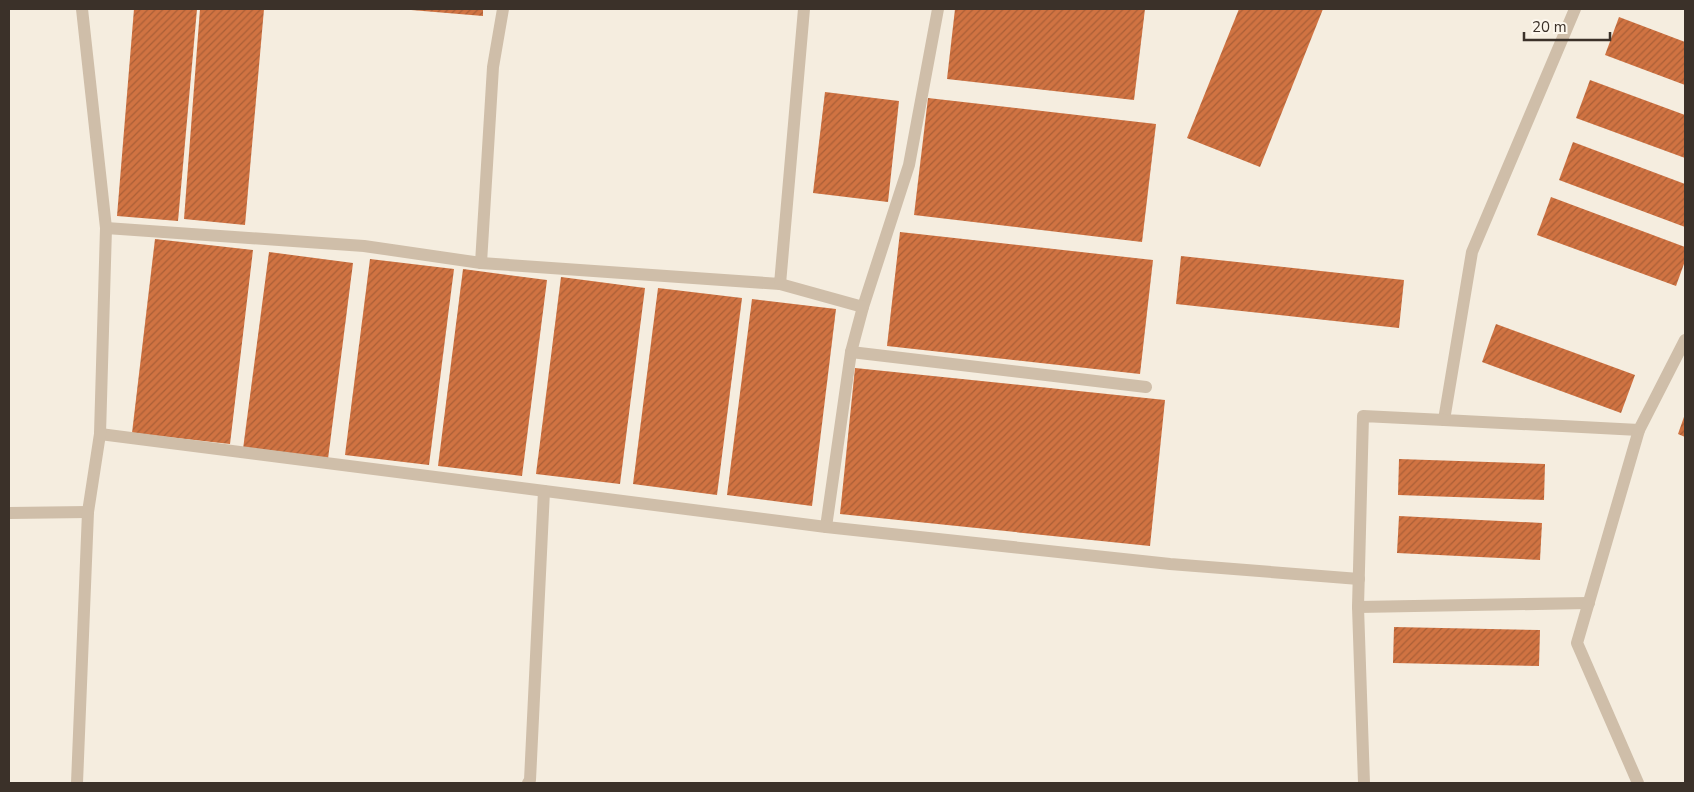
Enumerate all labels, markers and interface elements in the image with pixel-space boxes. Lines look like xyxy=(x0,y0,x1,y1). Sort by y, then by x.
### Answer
scale bar xyxy=(1524,10,1610,42)
text: 20 m xyxy=(1532,17,1567,37)

